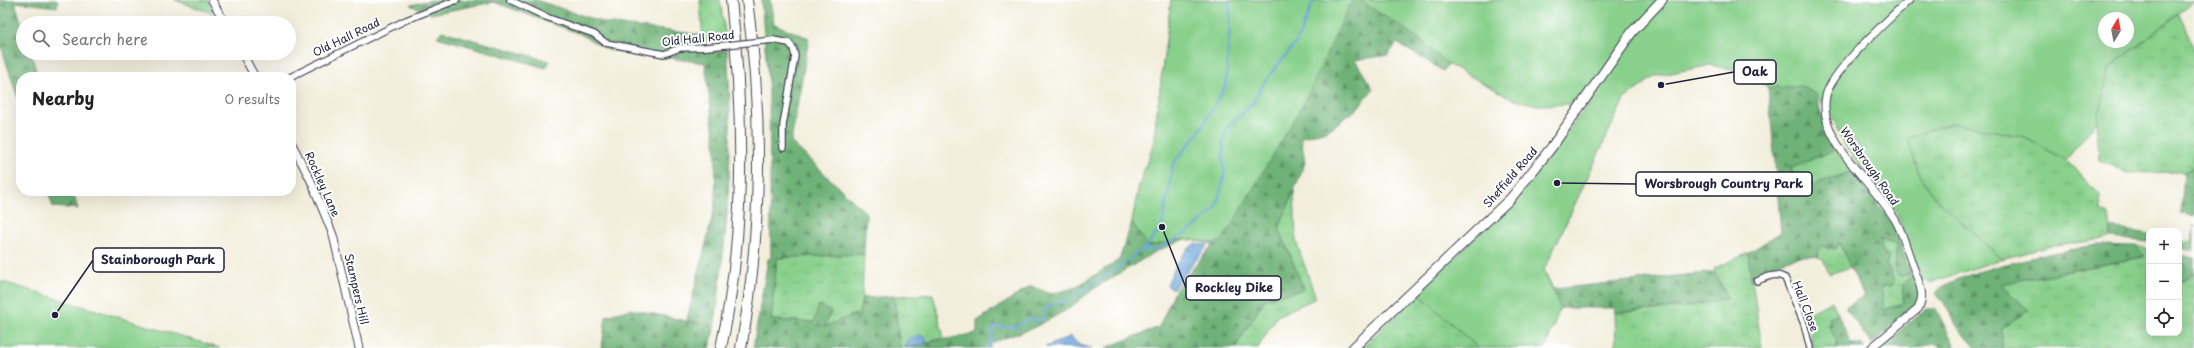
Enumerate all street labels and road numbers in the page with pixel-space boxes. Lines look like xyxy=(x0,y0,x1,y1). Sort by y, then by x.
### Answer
street label: Old Hall Road xyxy=(309,13,383,61)
street label: Old Hall Road xyxy=(661,26,735,50)
street label: Worsbrough Road xyxy=(1836,123,1904,209)
street label: Sheffield Road xyxy=(1479,143,1541,211)
street label: Rockley Lane xyxy=(301,149,345,219)
street label: Stampers Hill xyxy=(341,252,373,326)
street label: Hall Close xyxy=(1789,278,1824,334)

